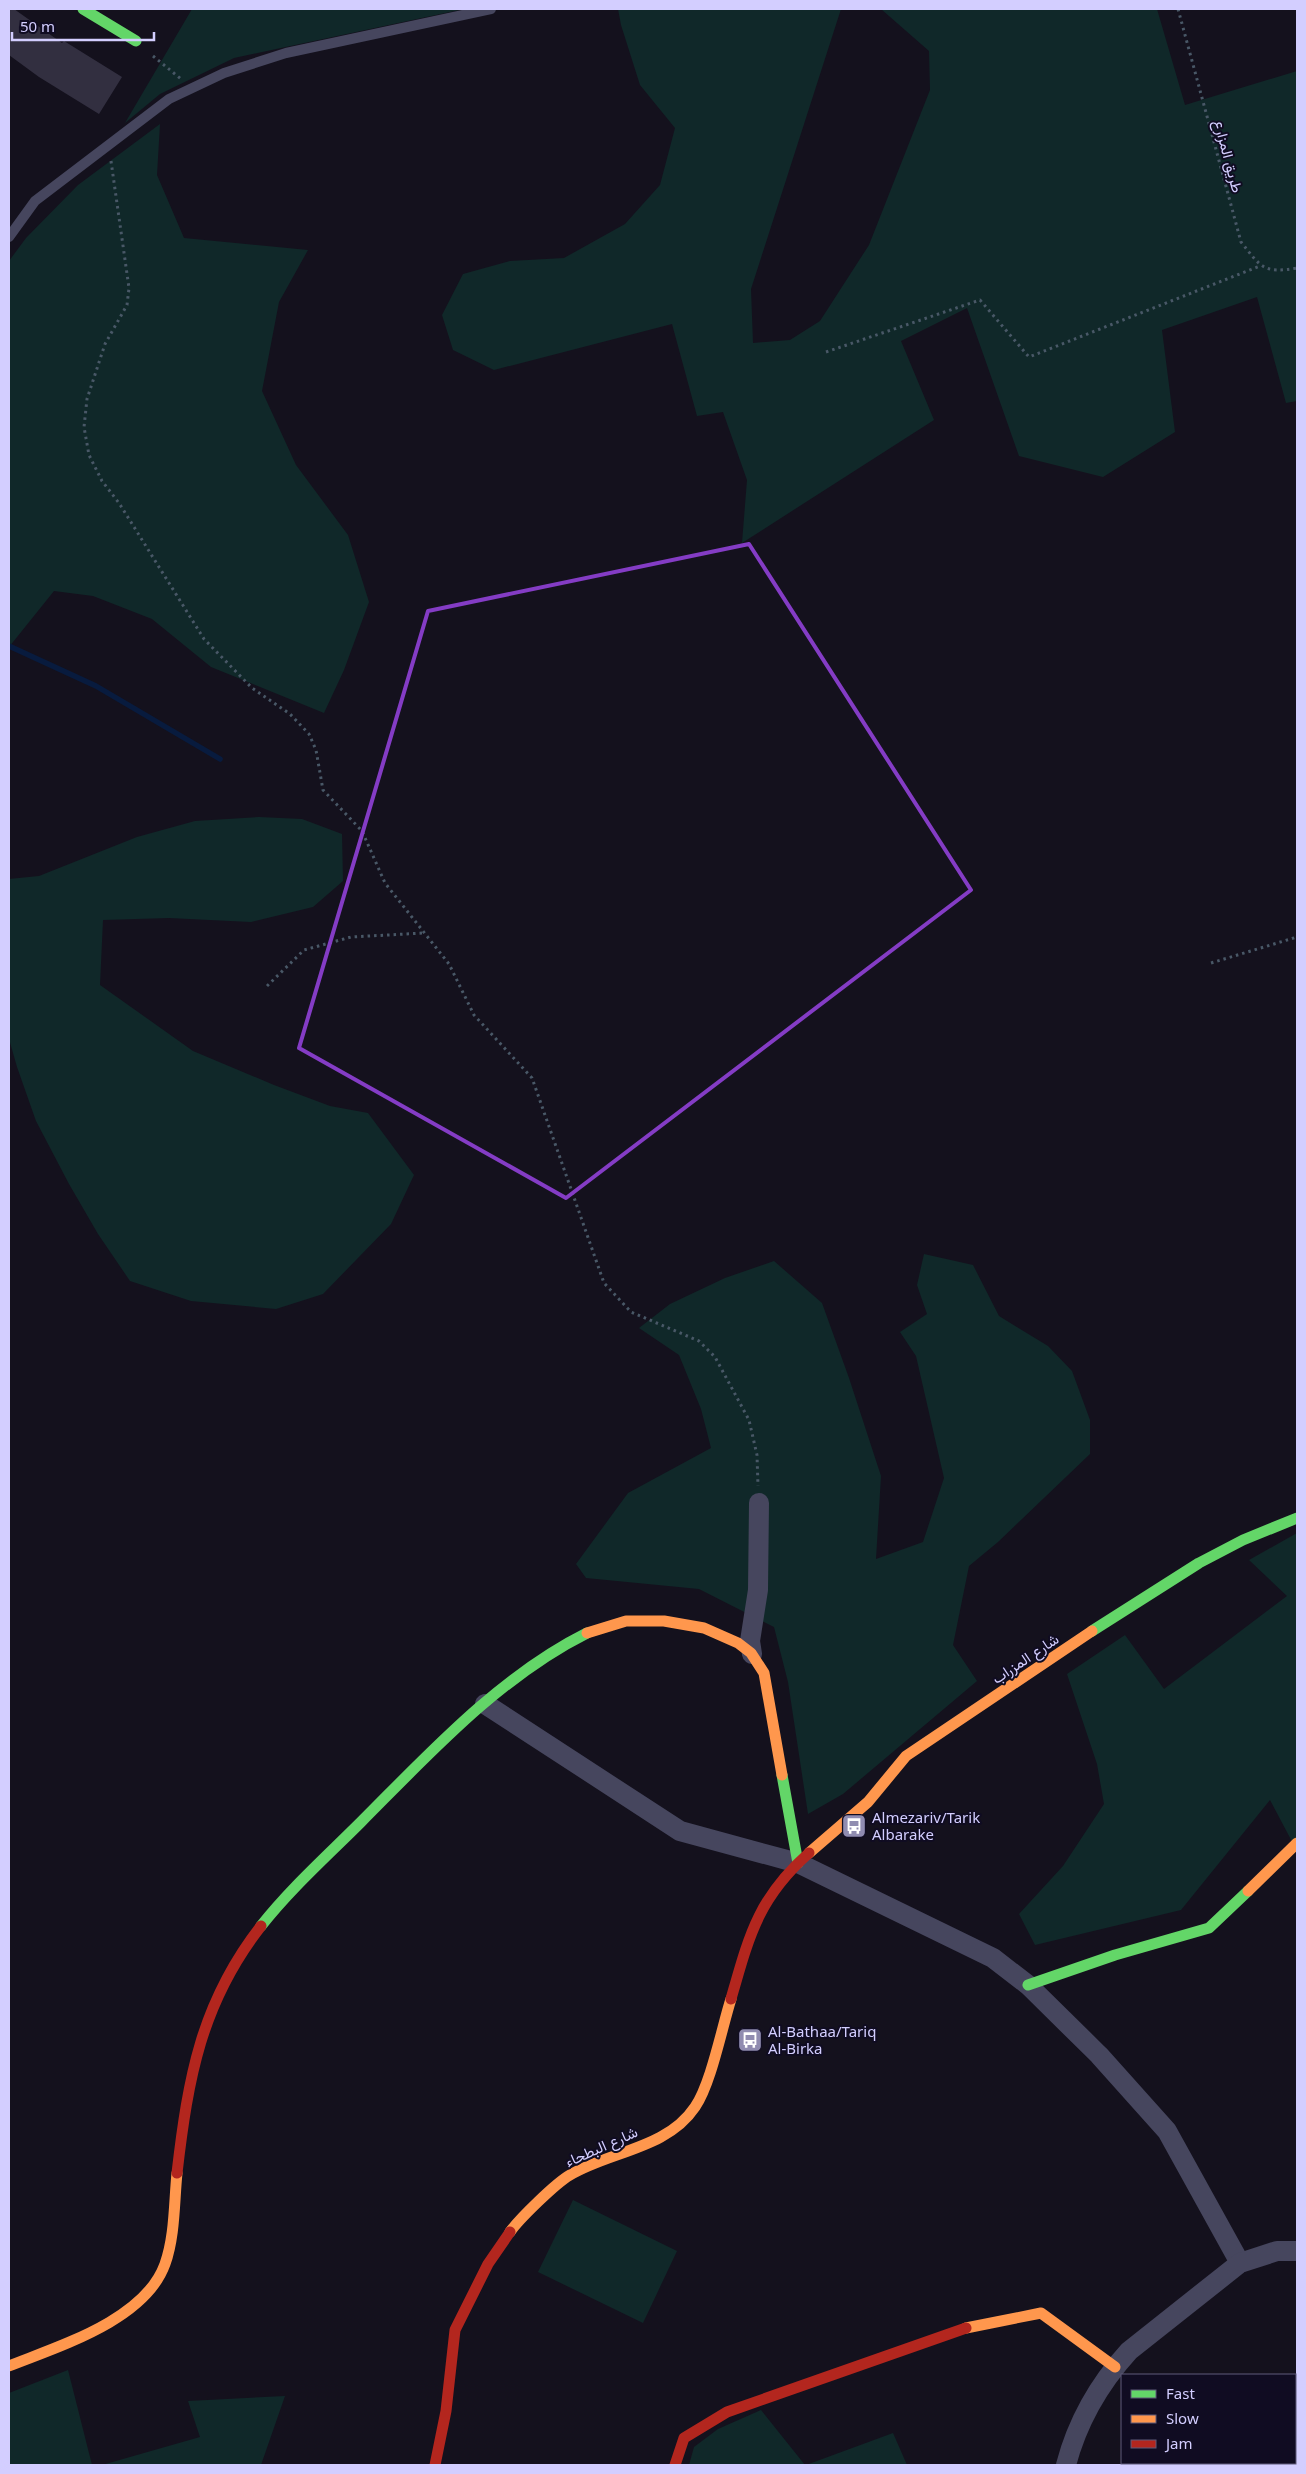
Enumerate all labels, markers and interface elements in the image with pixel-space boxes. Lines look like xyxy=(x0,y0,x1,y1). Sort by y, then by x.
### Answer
scale bar xyxy=(12,10,155,42)
text: 50 m xyxy=(20,16,55,36)
street label: طريق المزارع xyxy=(1208,117,1248,195)
street label: شارع المزراب xyxy=(988,1628,1064,1689)
place label: Almezariv/Tarik Albarake xyxy=(872,1807,980,1844)
bus stop icon: Almezariv/Tarik Albarake xyxy=(841,1813,867,1839)
place label: Al-Bathaa/Tariq Al-Birka xyxy=(768,2021,876,2058)
bus stop icon: Al-Bathaa/Tariq Al-Birka xyxy=(737,2027,763,2053)
street label: شارع البطحاء xyxy=(562,2121,641,2173)
legend xyxy=(1121,2374,1296,2464)
text: Fast xyxy=(1166,2383,1195,2403)
text: Slow xyxy=(1166,2408,1199,2428)
text: Jam xyxy=(1164,2433,1193,2453)

